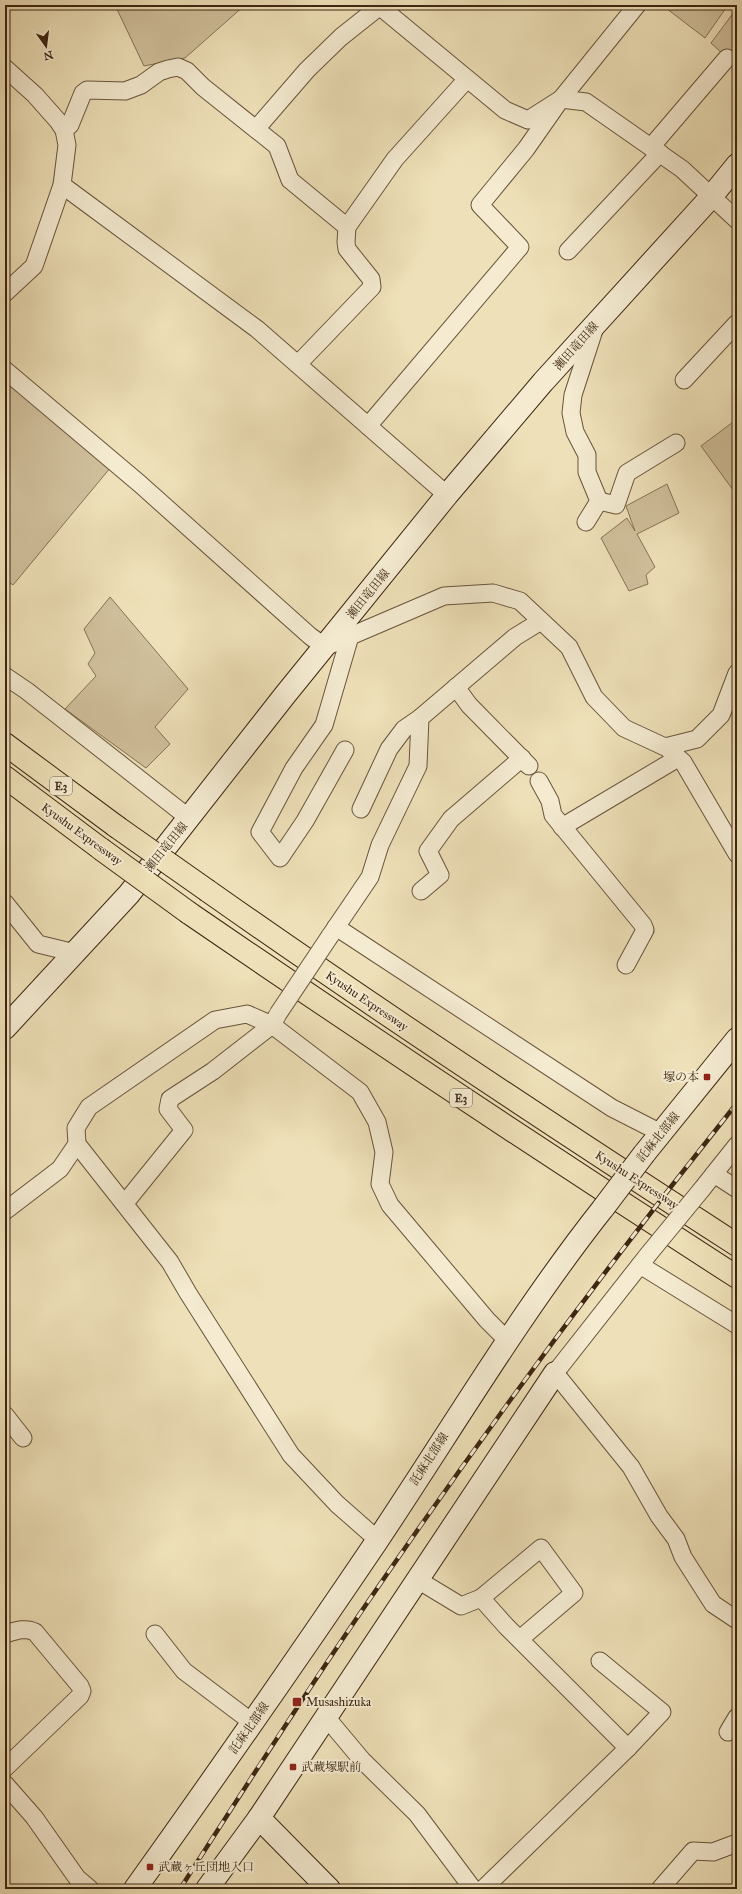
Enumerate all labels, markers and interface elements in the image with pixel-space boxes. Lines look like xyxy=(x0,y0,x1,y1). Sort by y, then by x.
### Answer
north arrow xyxy=(26,26,66,66)
text: N xyxy=(42,48,54,63)
street label: 瀬田竜田線 xyxy=(551,319,601,373)
street label: 瀬田竜田線 xyxy=(344,566,392,622)
road number: E3 xyxy=(50,777,72,795)
street label: Kyushu Expressway xyxy=(39,800,125,868)
street label: 瀬田竜田線 xyxy=(142,819,190,875)
street label: Kyushu Expressway xyxy=(323,968,411,1034)
place label: 塚の本 xyxy=(663,1070,699,1084)
marker: 塚の本 xyxy=(702,1072,712,1082)
road number: E3 xyxy=(450,1089,472,1107)
street label: 託麻北部線 xyxy=(634,1109,682,1165)
street label: Kyushu Expressway xyxy=(593,1148,682,1212)
street label: 託麻北部線 xyxy=(407,1430,451,1488)
place label: Musashizuka xyxy=(306,1695,372,1709)
marker: Musashizuka xyxy=(291,1696,303,1708)
street label: 託麻北部線 xyxy=(226,1699,272,1757)
place label: 武蔵塚駅前 xyxy=(301,1760,361,1774)
marker: 武蔵塚駅前 xyxy=(288,1762,298,1772)
place label: 武蔵ヶ丘団地入口 xyxy=(158,1860,254,1874)
marker: 武蔵ヶ丘団地入口 xyxy=(145,1862,155,1872)

